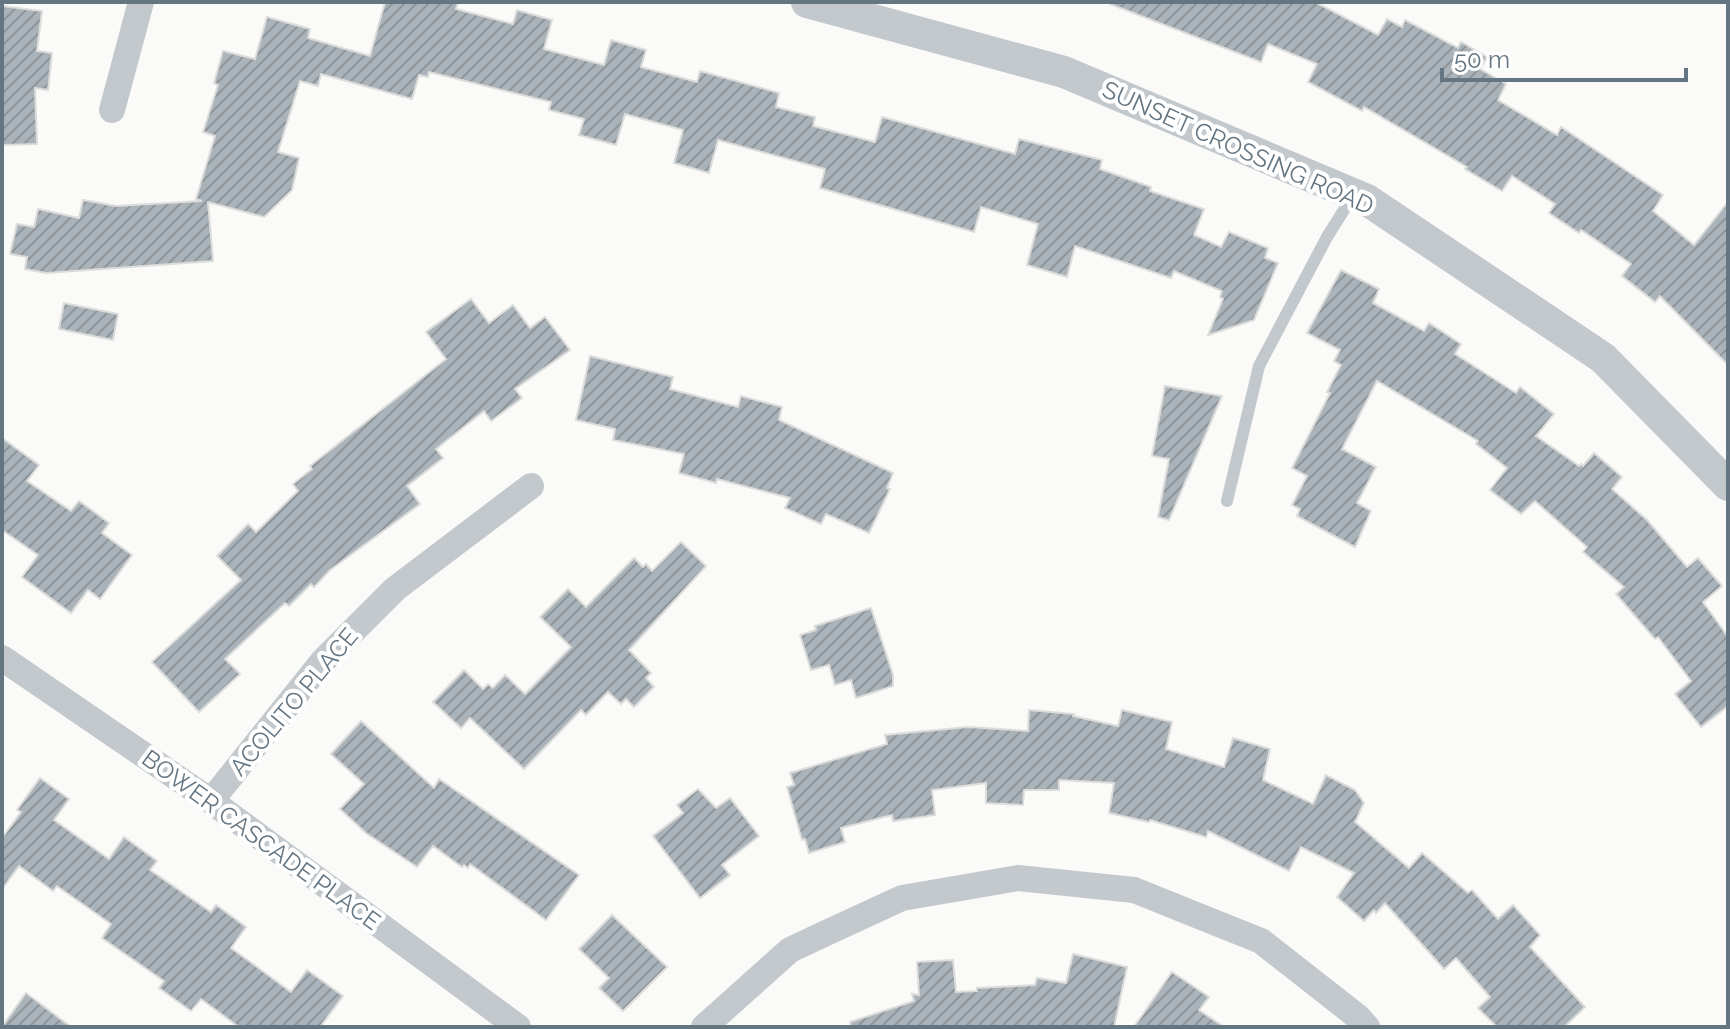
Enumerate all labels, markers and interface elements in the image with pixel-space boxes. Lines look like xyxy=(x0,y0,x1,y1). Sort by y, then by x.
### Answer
scale bar xyxy=(1442,32,1686,82)
text: 50 m xyxy=(1454,45,1510,74)
street label: SUNSET CROSSING ROAD xyxy=(1098,75,1378,221)
street label: ACOLITO PLACE xyxy=(223,622,364,781)
street label: BOWER CASCADE PLACE xyxy=(136,743,386,936)

